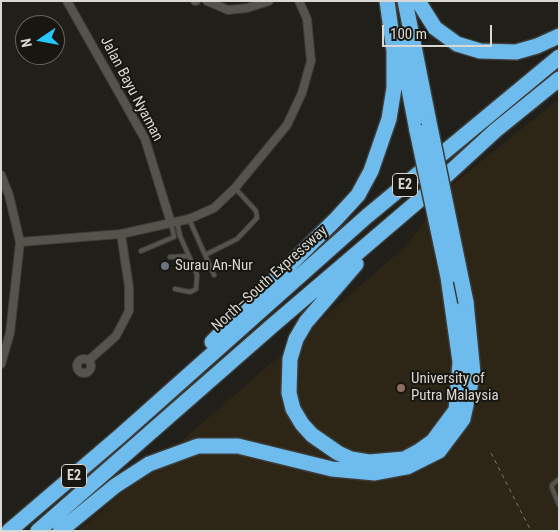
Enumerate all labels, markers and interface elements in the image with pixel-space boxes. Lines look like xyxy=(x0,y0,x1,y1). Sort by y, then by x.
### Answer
north arrow xyxy=(15,15,65,65)
scale bar xyxy=(385,15,495,47)
text: 100 m xyxy=(390,25,427,43)
street label: Jalan Bayu Nyaman xyxy=(96,33,166,145)
text: N xyxy=(18,37,35,49)
road number: E2 xyxy=(392,174,418,196)
street label: North–South Expressway xyxy=(208,222,332,336)
place label: Surau An-Nur xyxy=(175,257,253,275)
marker: Surau An-Nur xyxy=(159,260,171,272)
place label: University of Putra Malaysia xyxy=(411,370,499,405)
marker: University of Putra Malaysia xyxy=(395,382,407,394)
road number: E2 xyxy=(62,464,86,488)

